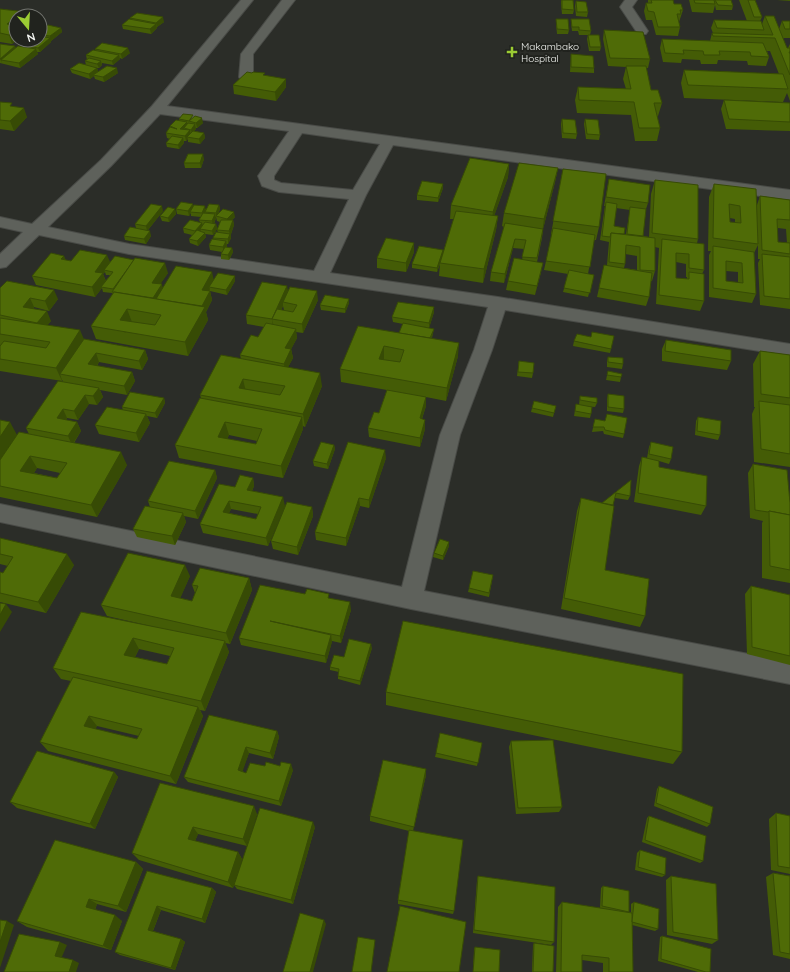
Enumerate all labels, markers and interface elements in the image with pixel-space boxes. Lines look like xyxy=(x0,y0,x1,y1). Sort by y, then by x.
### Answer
north arrow xyxy=(8,8,48,48)
text: N xyxy=(25,30,37,45)
place label: Makambako Hospital xyxy=(521,40,579,65)
marker: Makambako Hospital xyxy=(506,46,518,58)

